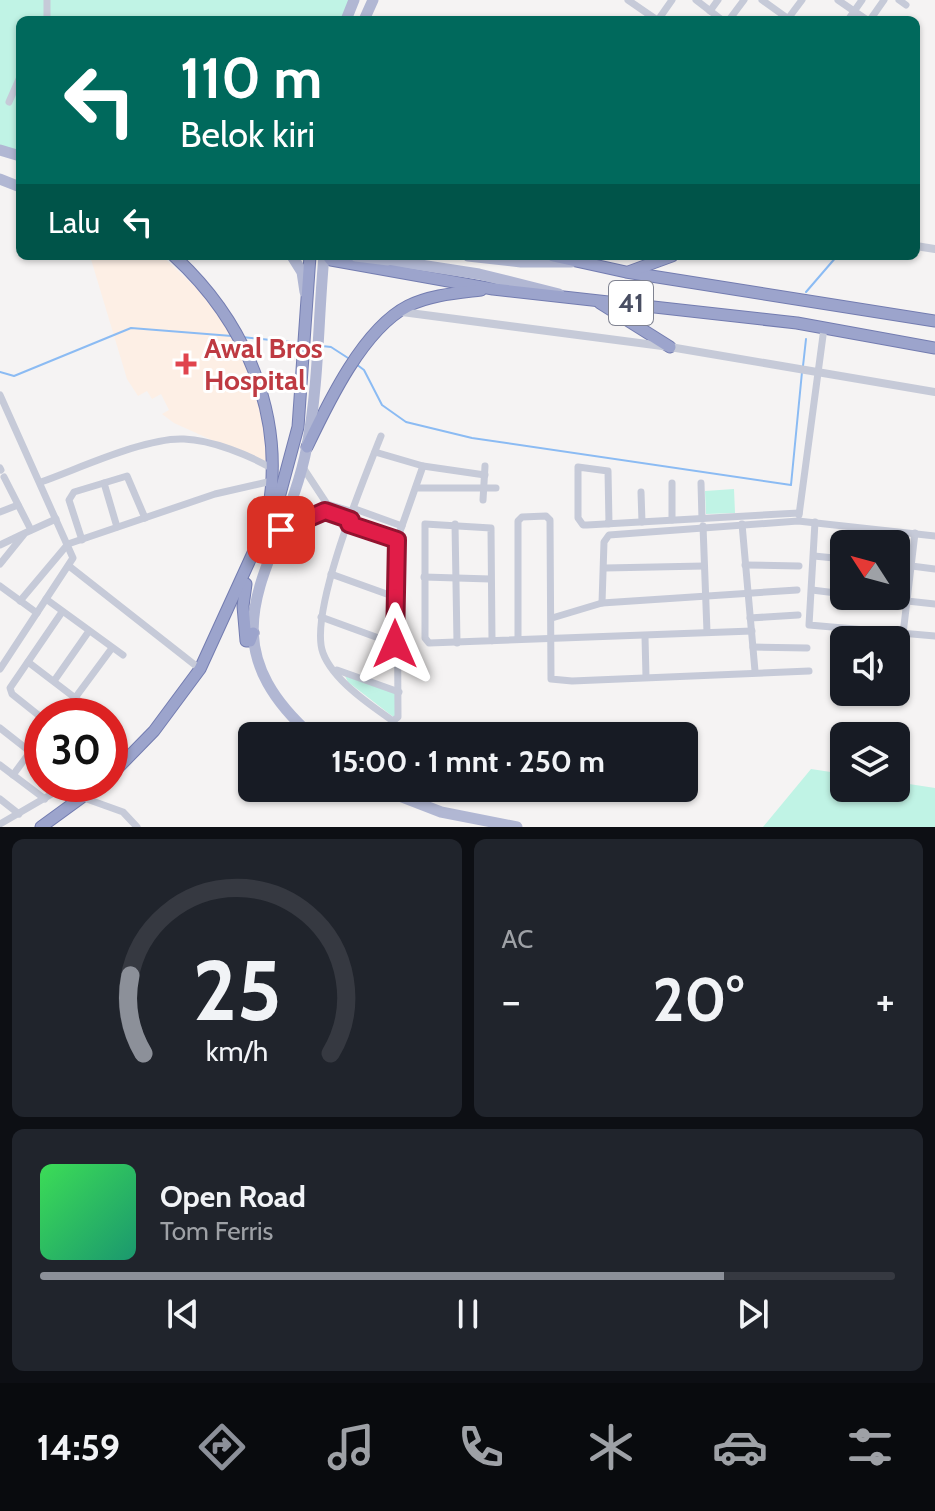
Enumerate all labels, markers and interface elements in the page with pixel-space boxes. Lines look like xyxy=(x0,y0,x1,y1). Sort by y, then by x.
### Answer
text: 110 m xyxy=(180,44,322,112)
icon: left xyxy=(48,48,152,152)
text: Belok kiri xyxy=(180,112,315,156)
icon: left xyxy=(116,200,160,244)
text: Lalu xyxy=(48,204,100,241)
road number: 41 xyxy=(609,281,653,325)
place label: Awal Bros Hospital xyxy=(204,331,323,397)
marker: Awal Bros Hospital xyxy=(175,353,197,375)
pin xyxy=(247,496,315,564)
icon: arrive xyxy=(259,508,303,552)
north arrow xyxy=(830,530,910,610)
map controls xyxy=(830,530,910,802)
position arrow xyxy=(353,602,437,686)
button: sound xyxy=(830,626,910,706)
speed limit sign: 30 xyxy=(24,698,128,802)
button: layers xyxy=(830,722,910,802)
text: 15:00 · 1 mnt · 250 m xyxy=(331,743,605,780)
text: AC xyxy=(502,923,533,955)
text: 25 xyxy=(192,940,281,1041)
text: 20° xyxy=(653,963,744,1036)
text: − xyxy=(502,974,521,1027)
text: + xyxy=(876,974,895,1027)
text: km/h xyxy=(205,1033,268,1068)
text: Open Road xyxy=(160,1178,306,1215)
text: Tom Ferris xyxy=(160,1215,273,1247)
icon: previous xyxy=(161,1292,205,1336)
icon: pause xyxy=(446,1292,490,1336)
icon: next xyxy=(731,1292,775,1336)
icon: directions xyxy=(194,1419,250,1475)
icon: music xyxy=(323,1419,379,1475)
icon: phone xyxy=(453,1419,509,1475)
icon: climate xyxy=(583,1419,639,1475)
icon: car xyxy=(712,1419,768,1475)
icon: filters xyxy=(842,1419,898,1475)
text: 14:59 xyxy=(37,1425,120,1469)

